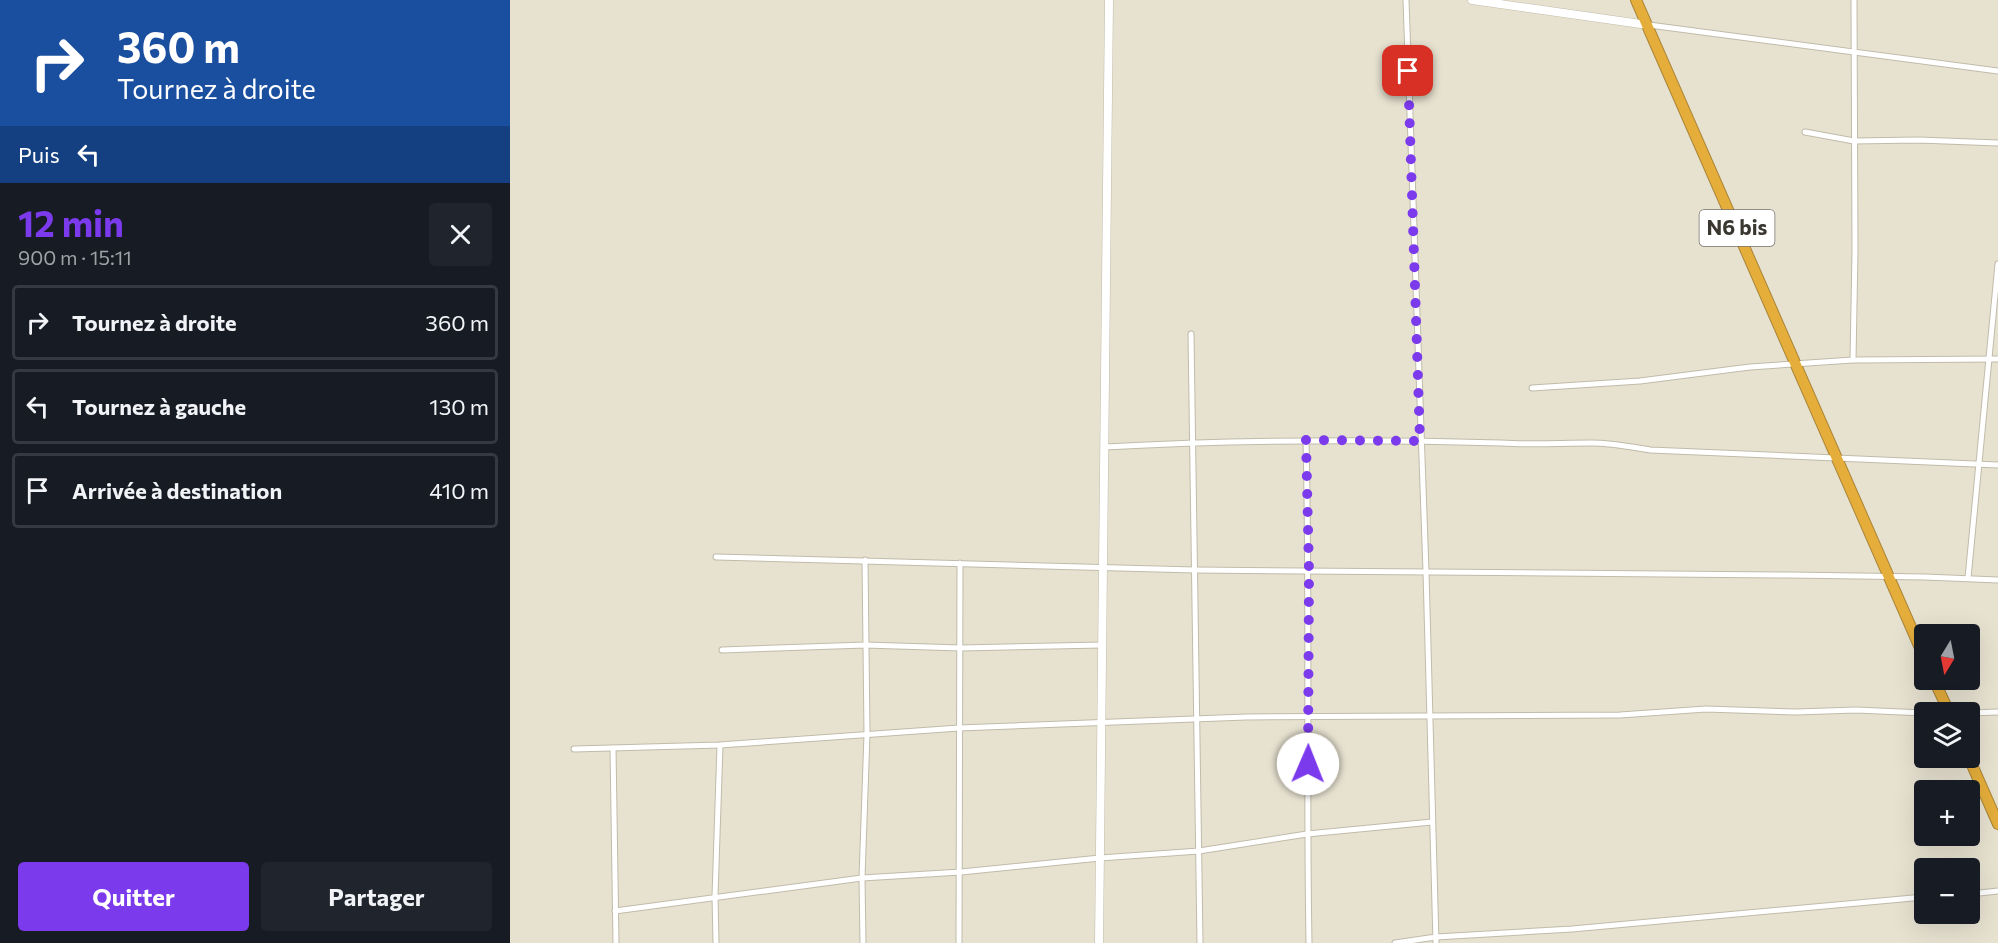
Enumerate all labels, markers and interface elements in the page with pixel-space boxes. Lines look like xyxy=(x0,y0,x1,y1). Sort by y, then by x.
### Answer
text: 360 m xyxy=(117,20,240,72)
icon: right xyxy=(18,24,96,102)
pin xyxy=(1382,45,1433,96)
icon: arrive xyxy=(1391,54,1424,87)
text: Tournez à droite xyxy=(117,72,316,105)
icon: left xyxy=(72,138,105,171)
text: Puis xyxy=(18,141,60,168)
text: 12 min xyxy=(18,200,124,244)
button: close xyxy=(429,203,492,266)
road number: N6 bis xyxy=(1700,210,1774,246)
text: 900 m · 15:11 xyxy=(18,245,132,269)
icon: right xyxy=(21,306,54,339)
text: Tournez à droite xyxy=(72,309,237,336)
text: 360 m xyxy=(425,309,489,336)
icon: left xyxy=(21,390,54,423)
text: Tournez à gauche xyxy=(72,393,246,420)
text: 130 m xyxy=(429,393,489,420)
icon: arrive xyxy=(21,474,54,507)
text: Arrivée à destination xyxy=(72,477,282,504)
text: 410 m xyxy=(429,477,489,504)
north arrow xyxy=(1914,624,1980,690)
map controls xyxy=(1914,624,1980,924)
button: layers xyxy=(1914,702,1980,768)
position arrow xyxy=(1276,732,1340,796)
button: + xyxy=(1914,780,1980,846)
button: − xyxy=(1914,858,1980,924)
button: Quitter xyxy=(18,862,249,931)
button: Partager xyxy=(261,862,492,931)

